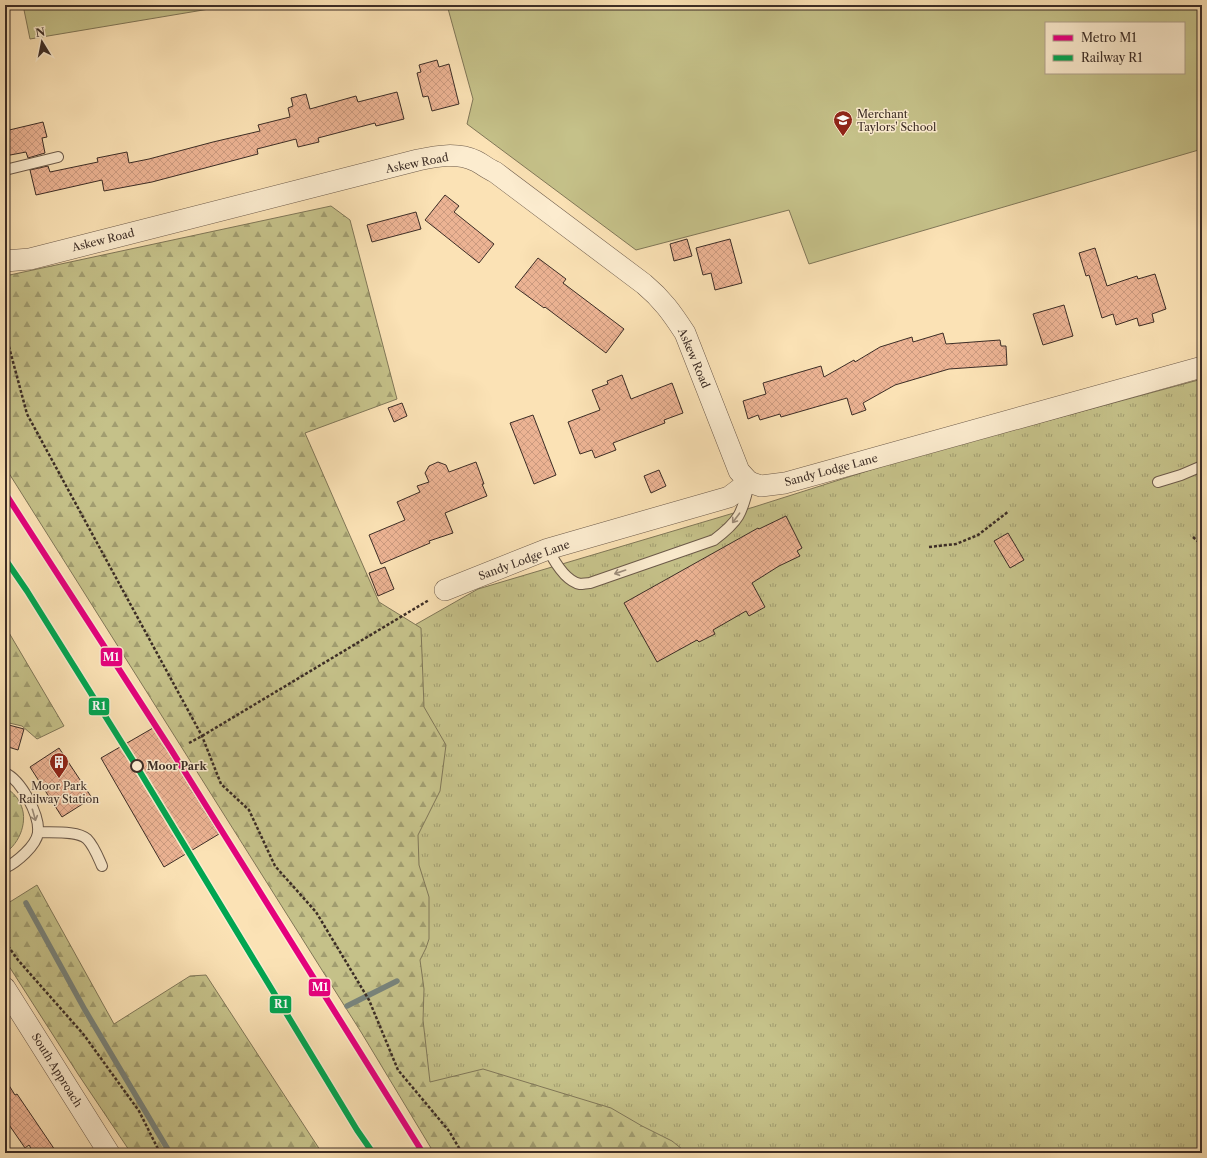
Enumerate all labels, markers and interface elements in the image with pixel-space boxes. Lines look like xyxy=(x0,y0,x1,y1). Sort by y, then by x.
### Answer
north arrow xyxy=(22,22,62,62)
legend xyxy=(1045,22,1185,74)
text: N xyxy=(34,24,47,40)
text: Metro M1 xyxy=(1081,30,1136,45)
text: Railway R1 xyxy=(1081,50,1143,65)
place label: Merchant Taylors' School xyxy=(857,107,937,134)
school or university icon: Merchant Taylors' School xyxy=(832,109,854,137)
street label: Askew Road xyxy=(383,150,450,176)
street label: Askew Road xyxy=(69,225,136,255)
street label: Askew Road xyxy=(675,325,713,390)
street label: Sandy Lodge Lane xyxy=(783,451,879,489)
one-way arrow xyxy=(732,513,740,524)
street label: Sandy Lodge Lane xyxy=(476,537,572,583)
one-way arrow xyxy=(615,569,627,577)
line badge: M1 xyxy=(100,647,123,667)
text: M1 xyxy=(103,650,119,664)
line badge: R1 xyxy=(88,697,110,716)
text: R1 xyxy=(92,699,106,713)
building icon: Moor Park Railway Station xyxy=(48,751,70,779)
marker: Moor Park xyxy=(130,759,144,773)
place label: Moor Park xyxy=(147,759,207,773)
place label: Moor Park Railway Station xyxy=(19,779,99,806)
one-way arrow xyxy=(31,808,39,821)
line badge: M1 xyxy=(308,978,331,997)
text: M1 xyxy=(312,980,328,994)
line badge: R1 xyxy=(269,995,292,1014)
text: R1 xyxy=(274,997,288,1011)
street label: South Approach xyxy=(29,1030,85,1110)

